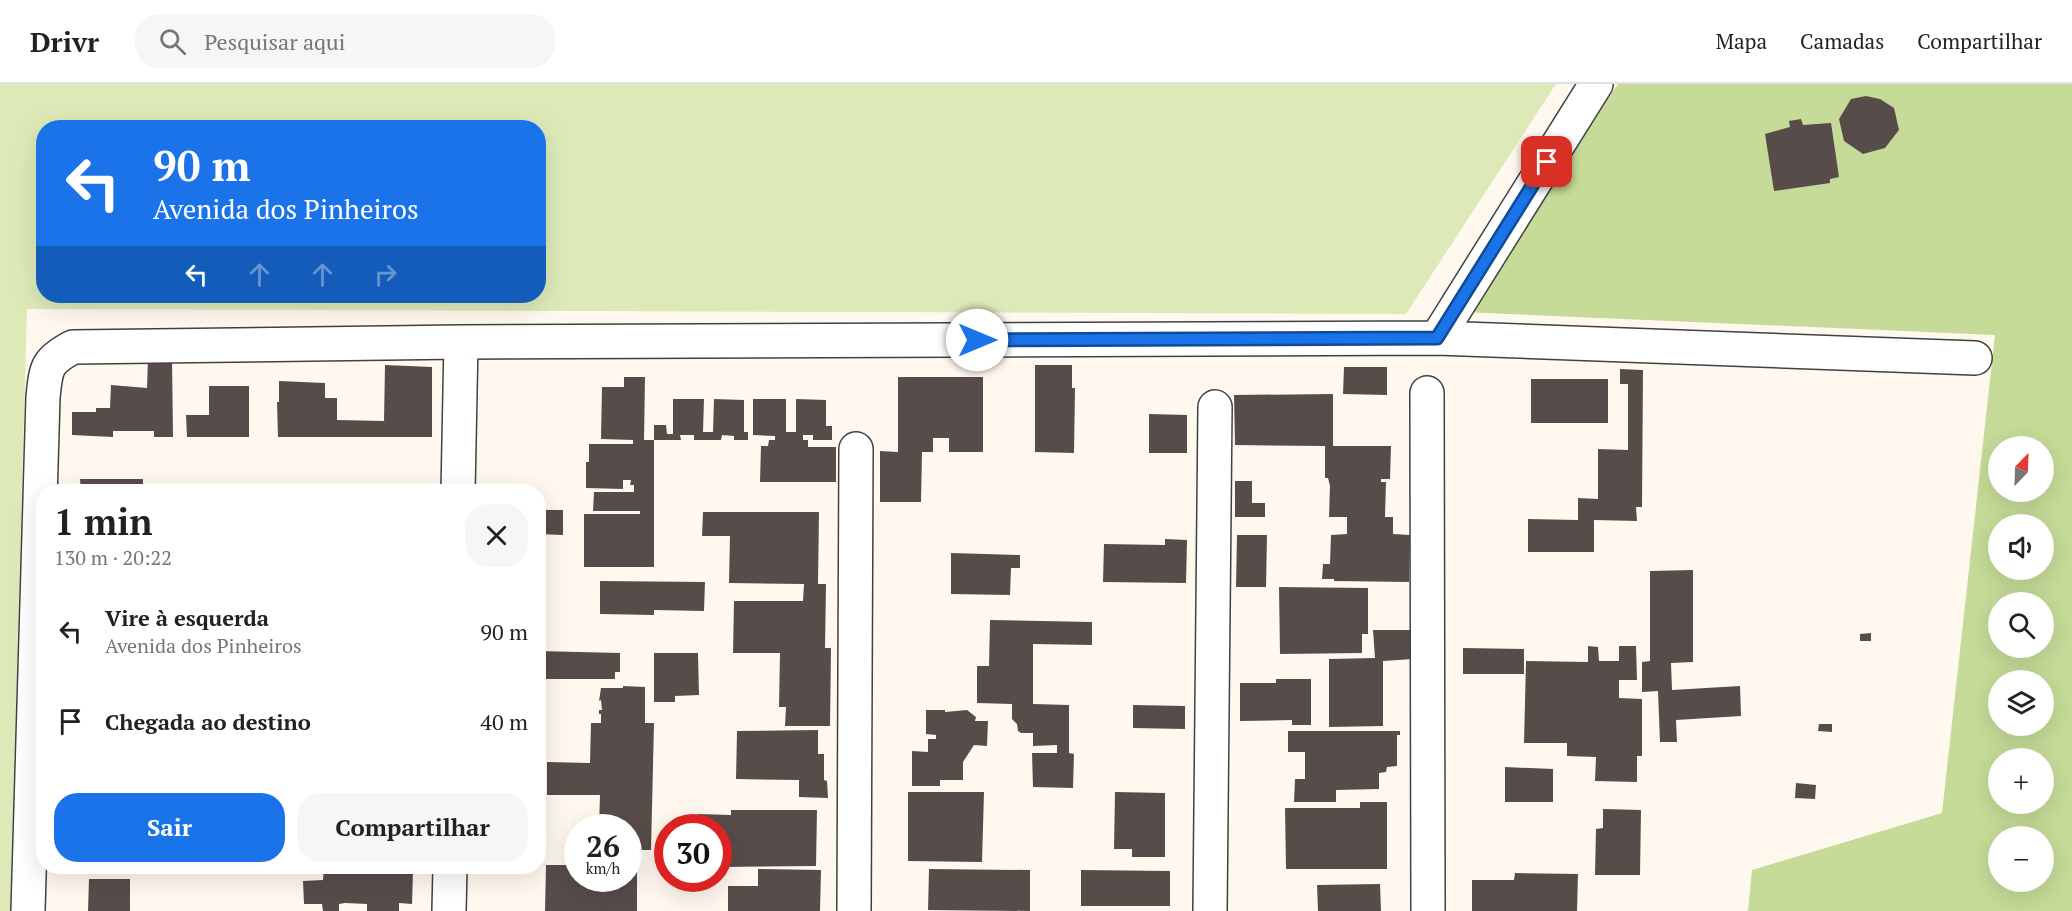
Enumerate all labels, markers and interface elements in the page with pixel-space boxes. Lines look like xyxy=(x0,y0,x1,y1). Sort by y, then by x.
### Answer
search box xyxy=(135,14,555,68)
text: Drivr xyxy=(30,23,99,60)
icon: search xyxy=(156,25,189,58)
text: Pesquisar aqui xyxy=(204,27,345,56)
text: Mapa xyxy=(1716,27,1767,55)
text: Camadas xyxy=(1800,27,1884,55)
text: Compartilhar xyxy=(1917,27,2042,55)
pin xyxy=(1521,136,1572,187)
text: 90 m xyxy=(153,137,251,193)
icon: left xyxy=(54,144,132,222)
icon: arrive xyxy=(1530,145,1563,178)
text: Avenida dos Pinheiros xyxy=(153,191,419,227)
icon: left xyxy=(180,258,213,291)
icon: ahead xyxy=(243,258,276,291)
icon: ahead xyxy=(306,258,339,291)
icon: right xyxy=(369,258,402,291)
position arrow xyxy=(945,308,1009,372)
north arrow xyxy=(1988,436,2054,502)
map controls xyxy=(1988,436,2054,892)
text: 1 min xyxy=(54,498,152,545)
button: close xyxy=(465,504,528,567)
button: sound xyxy=(1988,514,2054,580)
text: 130 m · 20:22 xyxy=(54,544,172,571)
button: search xyxy=(1988,592,2054,658)
text: Vire à esquerda xyxy=(105,603,269,632)
icon: left xyxy=(54,615,87,648)
text: 90 m xyxy=(480,617,528,646)
text: Avenida dos Pinheiros xyxy=(105,632,302,659)
button: layers xyxy=(1988,670,2054,736)
icon: arrive xyxy=(54,705,87,738)
text: Chegada ao destino xyxy=(105,707,311,736)
text: 40 m xyxy=(480,707,528,736)
button: + xyxy=(1988,748,2054,814)
button: Sair xyxy=(54,793,285,862)
button: Compartilhar xyxy=(297,793,528,862)
speed limit sign: 30 xyxy=(654,814,732,892)
text: 26 xyxy=(586,826,620,866)
button: − xyxy=(1988,826,2054,892)
text: km/h xyxy=(586,858,620,878)

